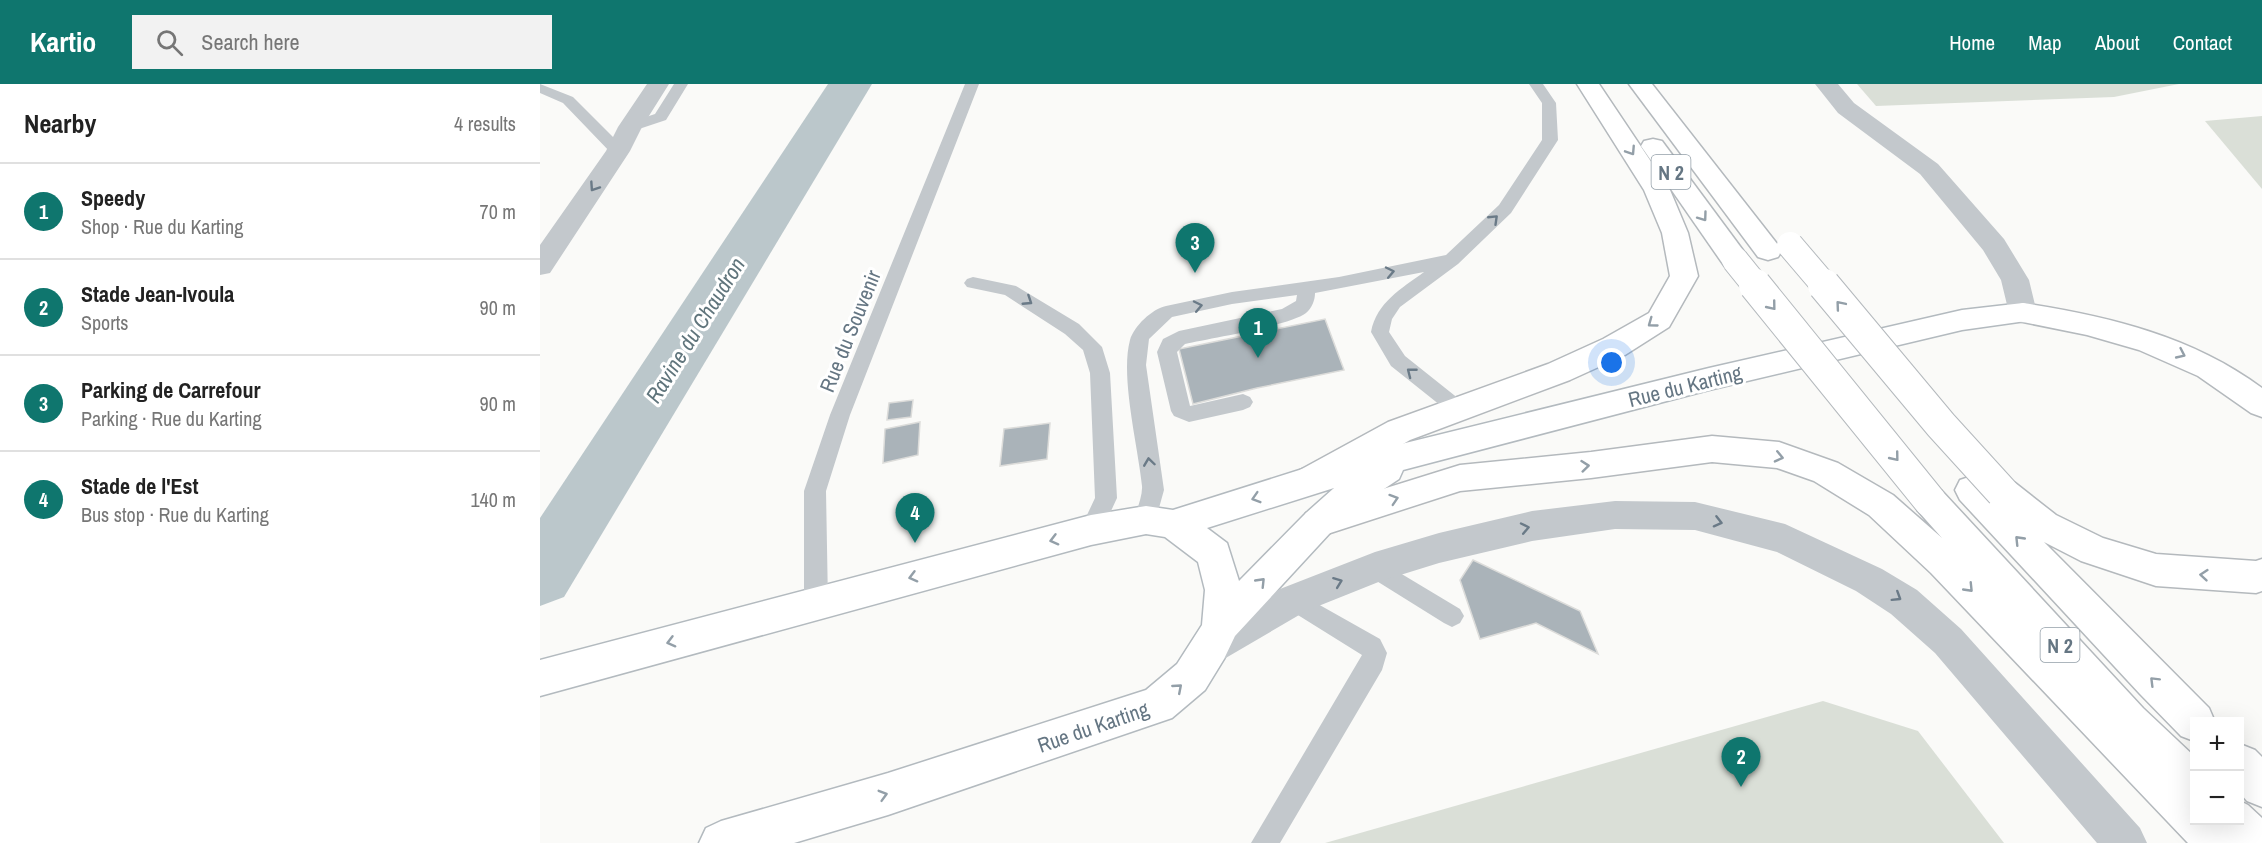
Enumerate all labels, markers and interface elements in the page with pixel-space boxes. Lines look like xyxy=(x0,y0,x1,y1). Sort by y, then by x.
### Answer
search box xyxy=(132,15,552,69)
text: Kartio xyxy=(30,23,96,61)
icon: search xyxy=(153,26,186,59)
text: Search here xyxy=(201,27,300,57)
text: Home xyxy=(1949,28,1995,57)
text: Map xyxy=(2028,28,2062,57)
text: About xyxy=(2095,28,2140,57)
text: Contact xyxy=(2173,28,2232,57)
text: Nearby xyxy=(24,106,96,141)
text: 4 results xyxy=(454,110,516,137)
one-way arrow xyxy=(1624,144,1635,155)
road number: N 2 xyxy=(1652,155,1690,189)
one-way arrow xyxy=(590,180,601,191)
text: Speedy xyxy=(81,183,145,213)
text: 1 xyxy=(39,198,48,225)
text: 70 m xyxy=(480,198,516,225)
one-way arrow xyxy=(1696,210,1707,221)
text: Shop · Rue du Karting xyxy=(81,213,243,240)
one-way arrow xyxy=(1487,216,1498,227)
pin: 3 xyxy=(1176,224,1214,273)
water label: Ravine du Chaudron xyxy=(638,251,752,409)
street label: Rue du Souvenir xyxy=(812,265,888,396)
one-way arrow xyxy=(1385,266,1395,279)
text: Stade Jean-Ivoula xyxy=(81,279,234,309)
text: 2 xyxy=(39,294,48,321)
text: 90 m xyxy=(480,294,516,321)
one-way arrow xyxy=(1022,294,1032,306)
one-way arrow xyxy=(1764,299,1775,310)
one-way arrow xyxy=(1193,300,1203,313)
one-way arrow xyxy=(1836,301,1847,312)
pin: 1 xyxy=(1238,308,1278,358)
text: Sports xyxy=(81,309,128,336)
one-way arrow xyxy=(1648,316,1659,327)
one-way arrow xyxy=(2175,347,2186,359)
your location xyxy=(1597,348,1626,377)
street label: Rue du Karting xyxy=(1625,358,1745,414)
one-way arrow xyxy=(1407,368,1418,379)
text: Parking de Carrefour xyxy=(81,375,260,405)
text: 3 xyxy=(39,390,48,417)
text: 90 m xyxy=(480,390,516,417)
text: Parking · Rue du Karting xyxy=(81,405,262,432)
one-way arrow xyxy=(1773,449,1783,462)
one-way arrow xyxy=(1887,450,1898,461)
one-way arrow xyxy=(1144,458,1156,467)
one-way arrow xyxy=(1581,460,1590,472)
text: Stade de l'Est xyxy=(81,471,199,501)
text: 4 xyxy=(39,486,48,513)
text: 140 m xyxy=(470,486,516,513)
one-way arrow xyxy=(1251,491,1262,503)
pin: 4 xyxy=(896,494,934,543)
one-way arrow xyxy=(1388,494,1399,506)
text: Bus stop · Rue du Karting xyxy=(81,501,269,528)
one-way arrow xyxy=(1713,515,1723,528)
one-way arrow xyxy=(1520,522,1530,535)
one-way arrow xyxy=(1049,533,1060,545)
one-way arrow xyxy=(2015,536,2026,546)
one-way arrow xyxy=(2199,569,2208,582)
one-way arrow xyxy=(909,570,919,583)
one-way arrow xyxy=(1332,577,1343,590)
one-way arrow xyxy=(1254,579,1265,589)
one-way arrow xyxy=(1962,581,1973,592)
one-way arrow xyxy=(1891,590,1901,602)
road number: N 2 xyxy=(2040,628,2080,662)
one-way arrow xyxy=(666,635,676,648)
one-way arrow xyxy=(2150,677,2161,688)
one-way arrow xyxy=(1171,684,1182,695)
street label: Rue du Karting xyxy=(1034,694,1153,760)
map controls xyxy=(2190,717,2244,825)
button: + xyxy=(2190,717,2244,771)
pin: 2 xyxy=(1722,738,1760,787)
button: − xyxy=(2190,771,2244,825)
one-way arrow xyxy=(877,790,888,802)

